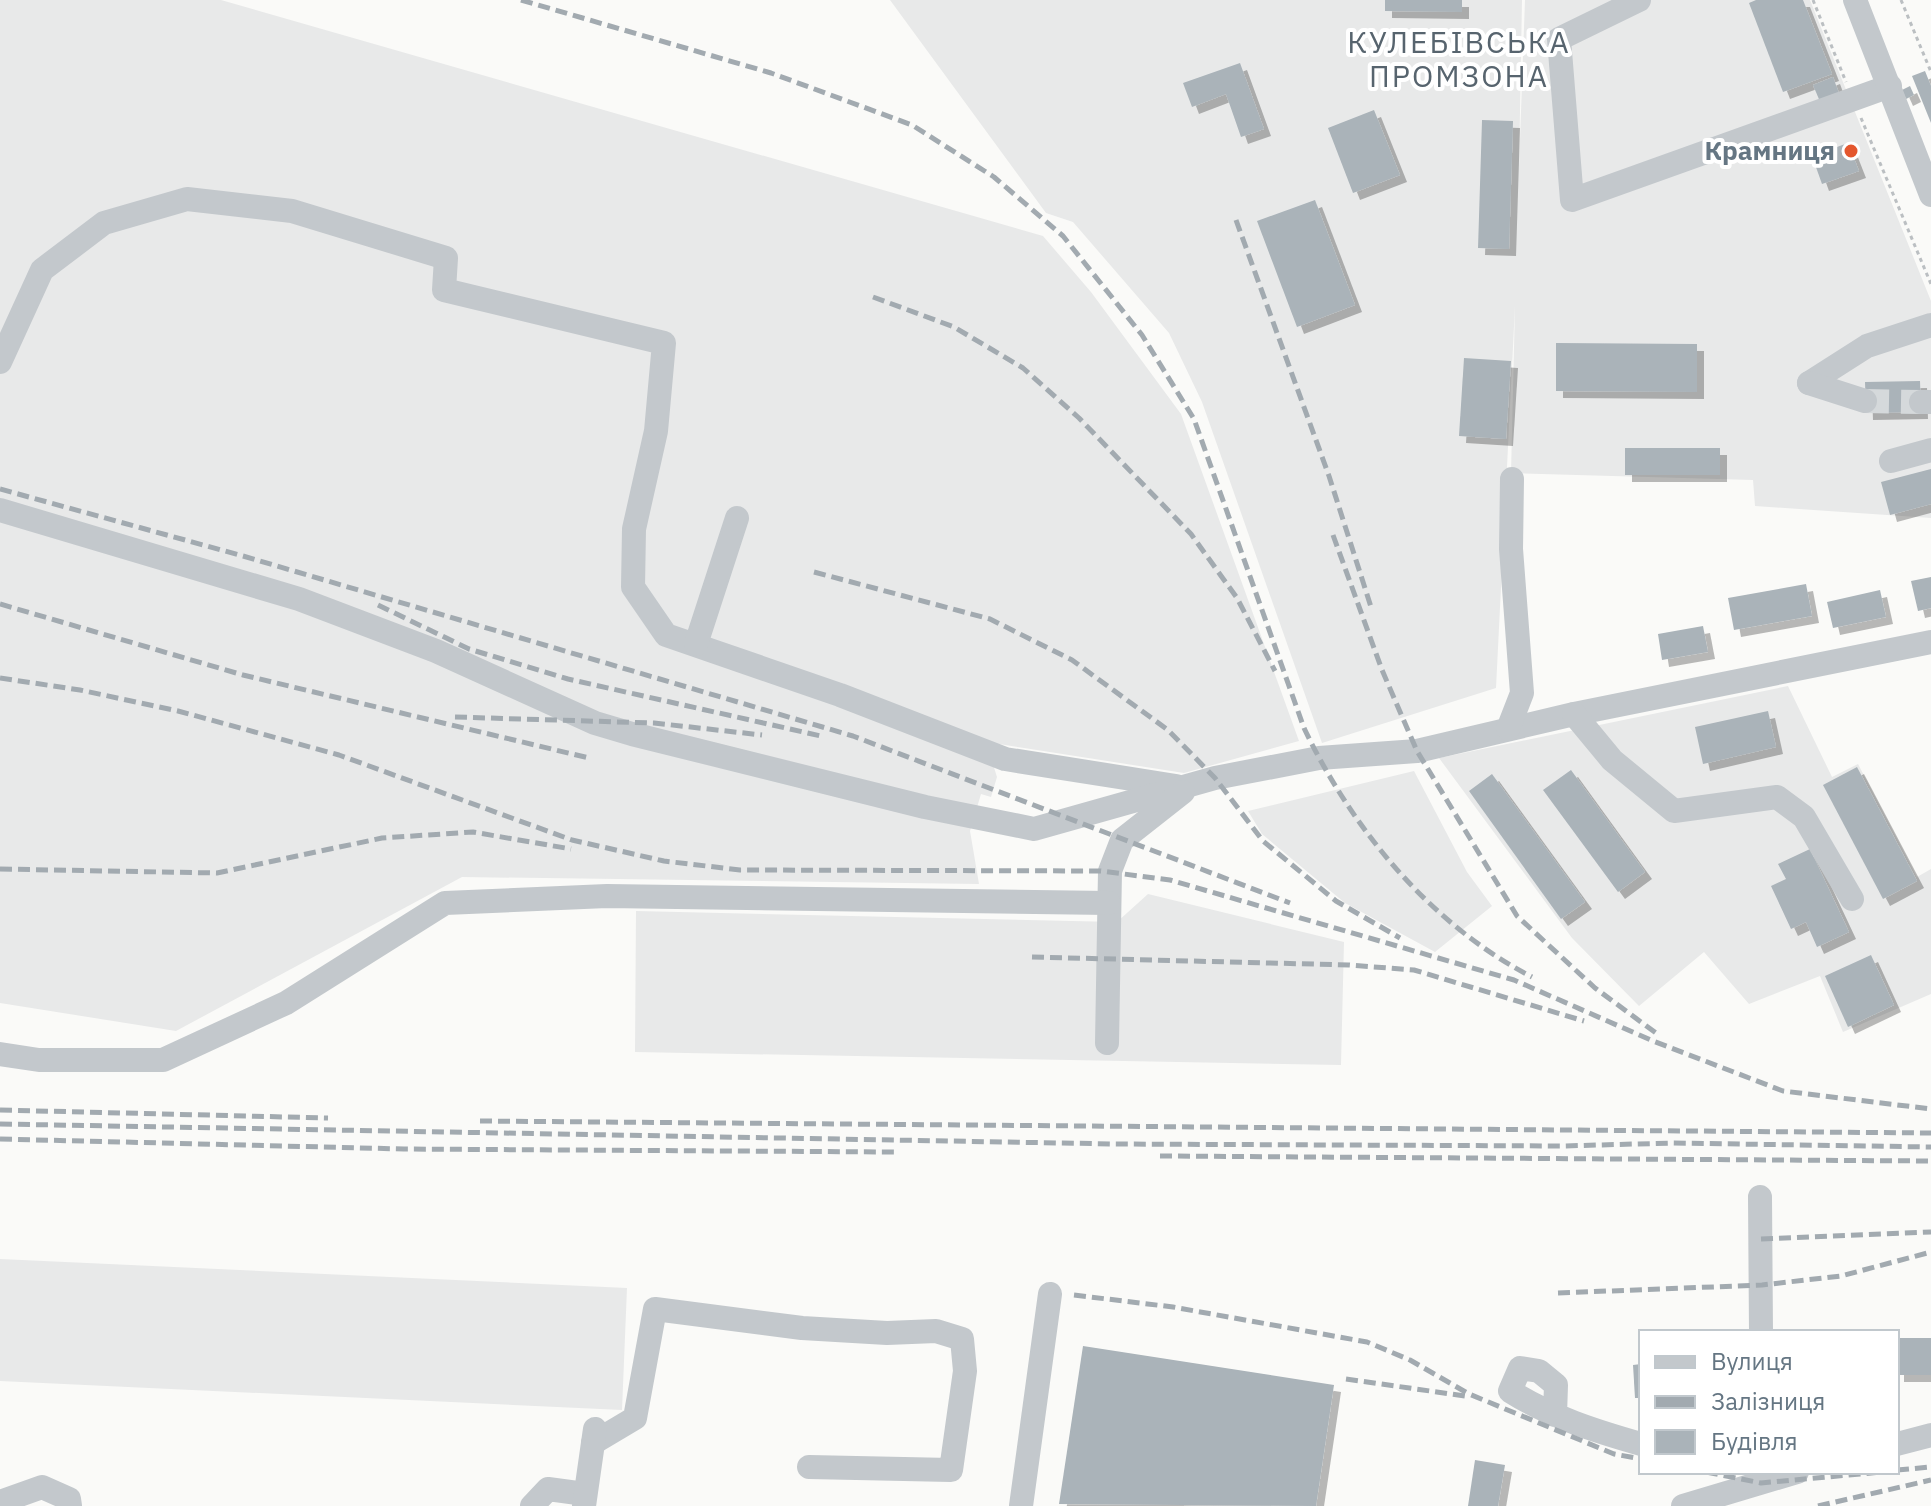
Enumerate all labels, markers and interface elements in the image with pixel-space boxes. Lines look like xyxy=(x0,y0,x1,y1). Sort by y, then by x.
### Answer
district label: КУЛЕБІВСЬКА ПРОМЗОНА xyxy=(1347,22,1571,95)
place label: Крамниця xyxy=(1704,133,1835,167)
marker: Крамниця xyxy=(1842,142,1860,160)
legend xyxy=(1639,1330,1899,1474)
text: Вулиця xyxy=(1711,1345,1793,1377)
text: Залізниця xyxy=(1711,1385,1825,1417)
text: Будівля xyxy=(1711,1425,1798,1457)

